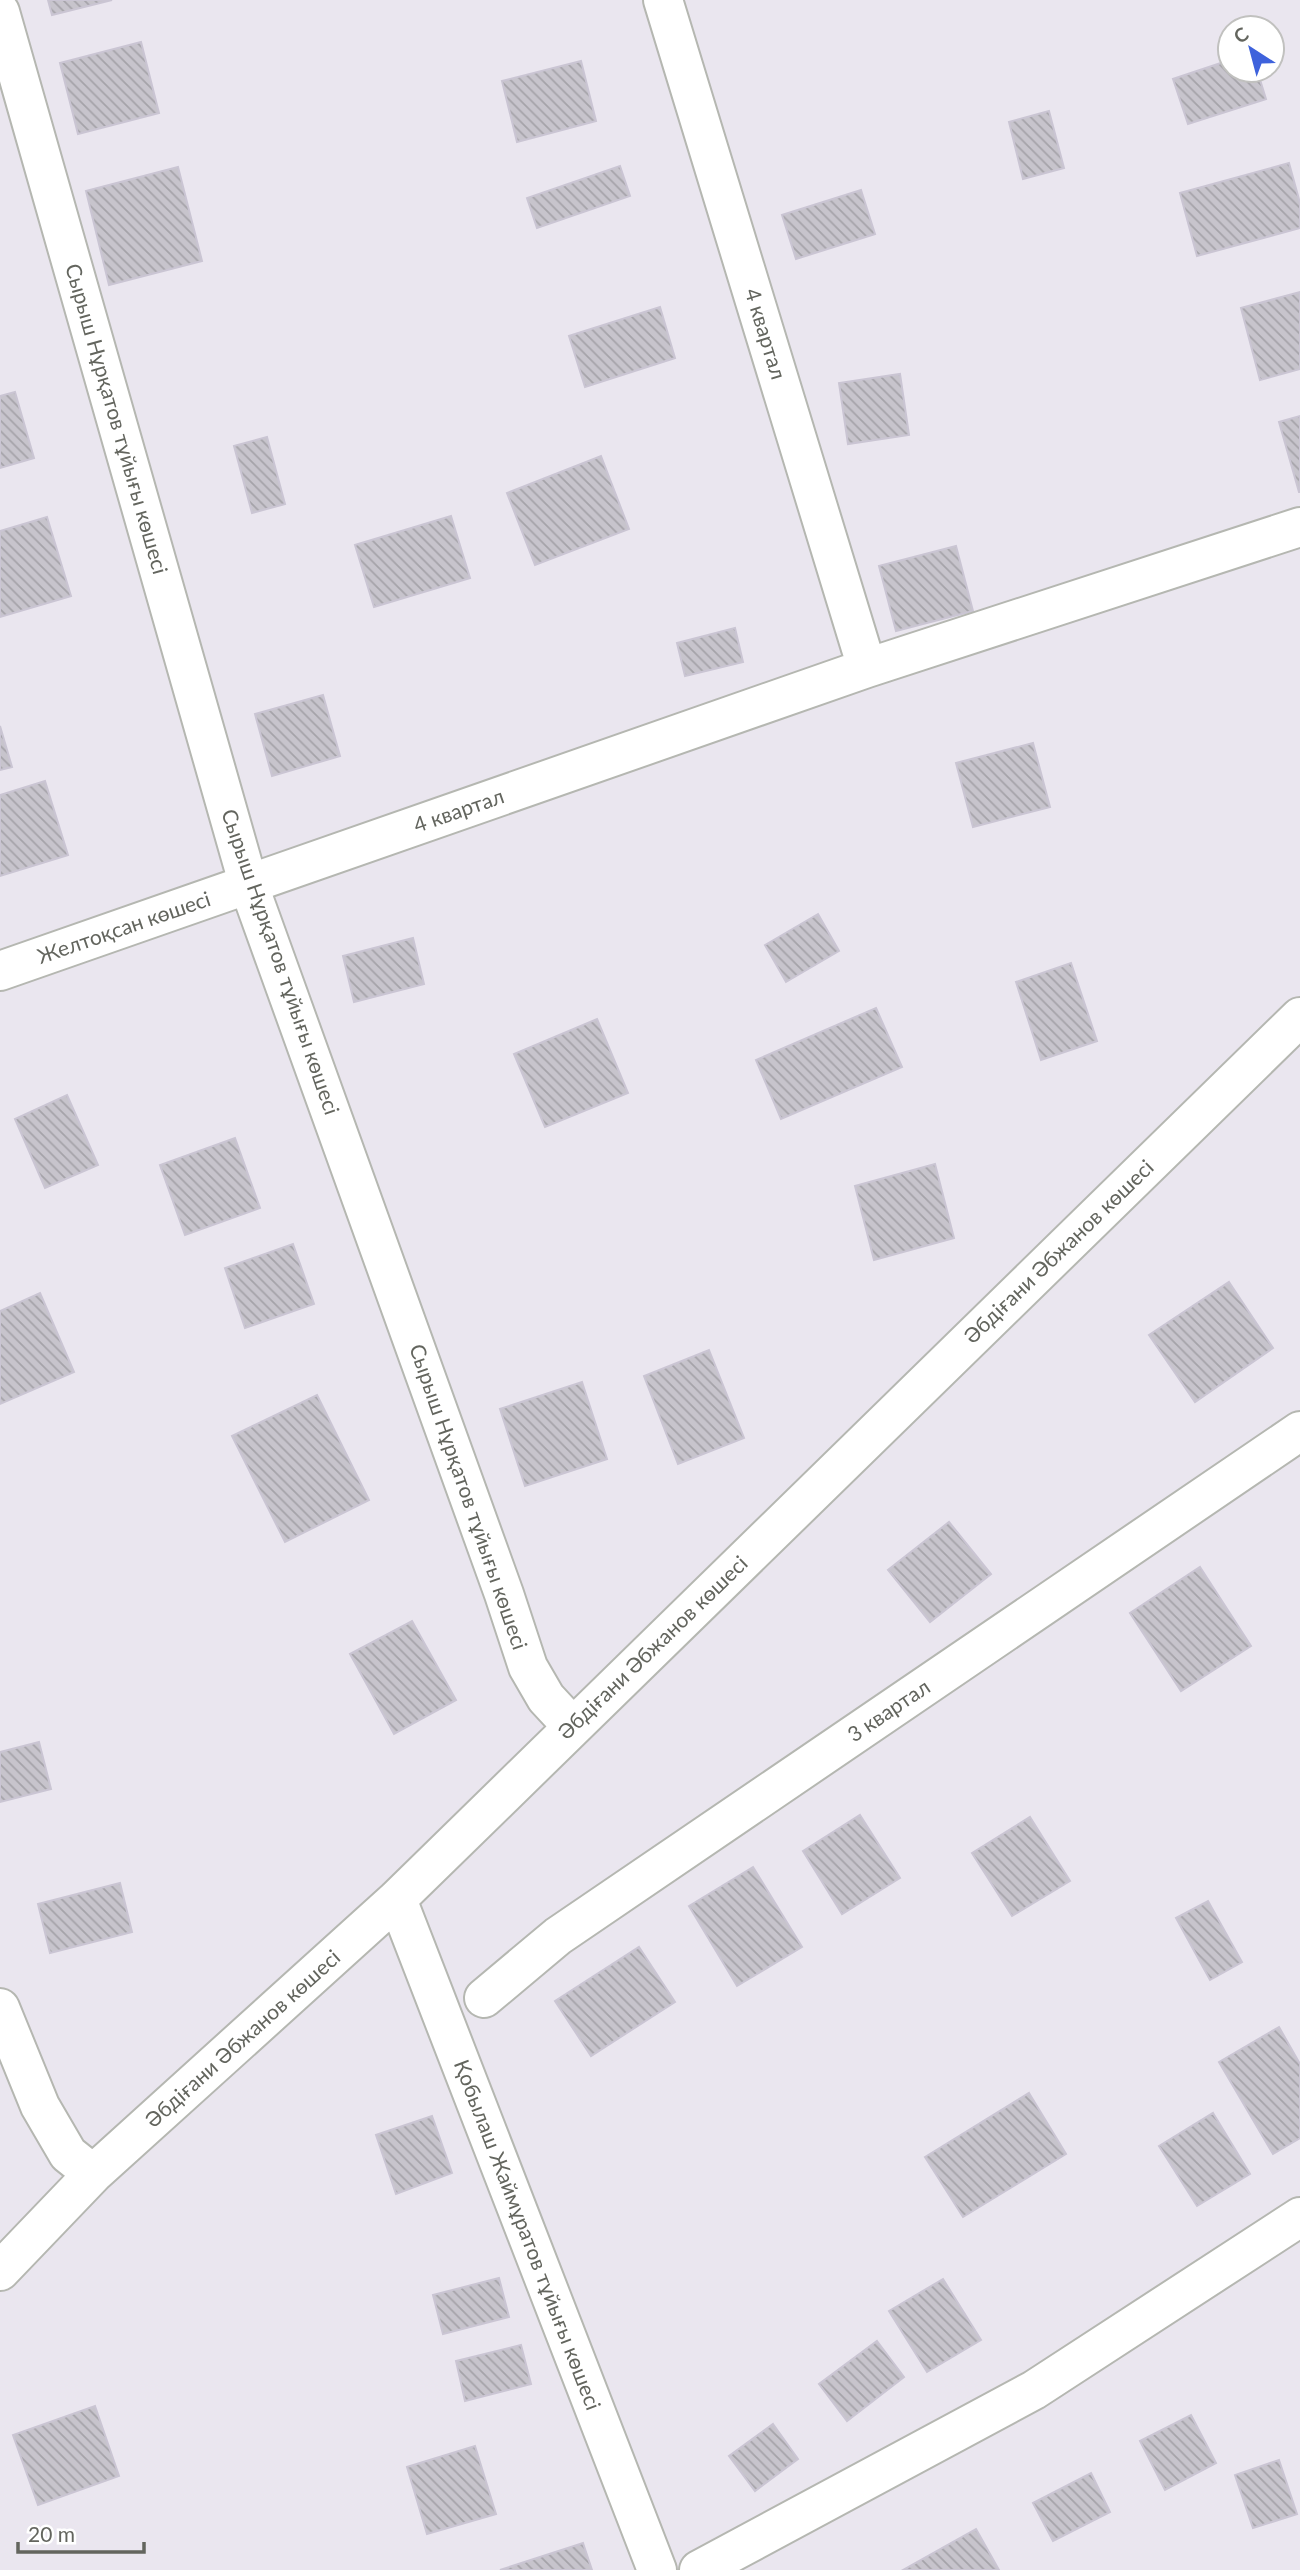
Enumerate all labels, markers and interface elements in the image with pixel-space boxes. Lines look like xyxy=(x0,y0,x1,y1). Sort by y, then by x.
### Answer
north arrow xyxy=(1216,14,1286,84)
text: С xyxy=(1229,22,1253,48)
street label: Сырыш Нұрқатов тұйығы көшесі xyxy=(61,260,174,577)
street label: 4 квартал xyxy=(741,285,792,382)
street label: 4 квартал xyxy=(410,782,507,837)
street label: Сырыш Нұрқатов тұйығы көшесі xyxy=(217,805,346,1118)
street label: Желтоқсан көшесі xyxy=(34,885,213,968)
street label: Әбдіғани Әбжанов көшесі xyxy=(958,1154,1158,1348)
street label: Сырыш Нұрқатов тұйығы көшесі xyxy=(405,1340,534,1653)
street label: Әбдіғани Әбжанов көшесі xyxy=(552,1550,752,1744)
street label: 3 квартал xyxy=(842,1673,934,1746)
street label: Әбдіғани Әбжанов көшесі xyxy=(139,1944,345,2132)
street label: Қобылаш Жаймұратов тұйығы көшесі xyxy=(450,2056,607,2413)
scale bar xyxy=(18,2510,144,2554)
text: 20 m xyxy=(28,2521,75,2546)

